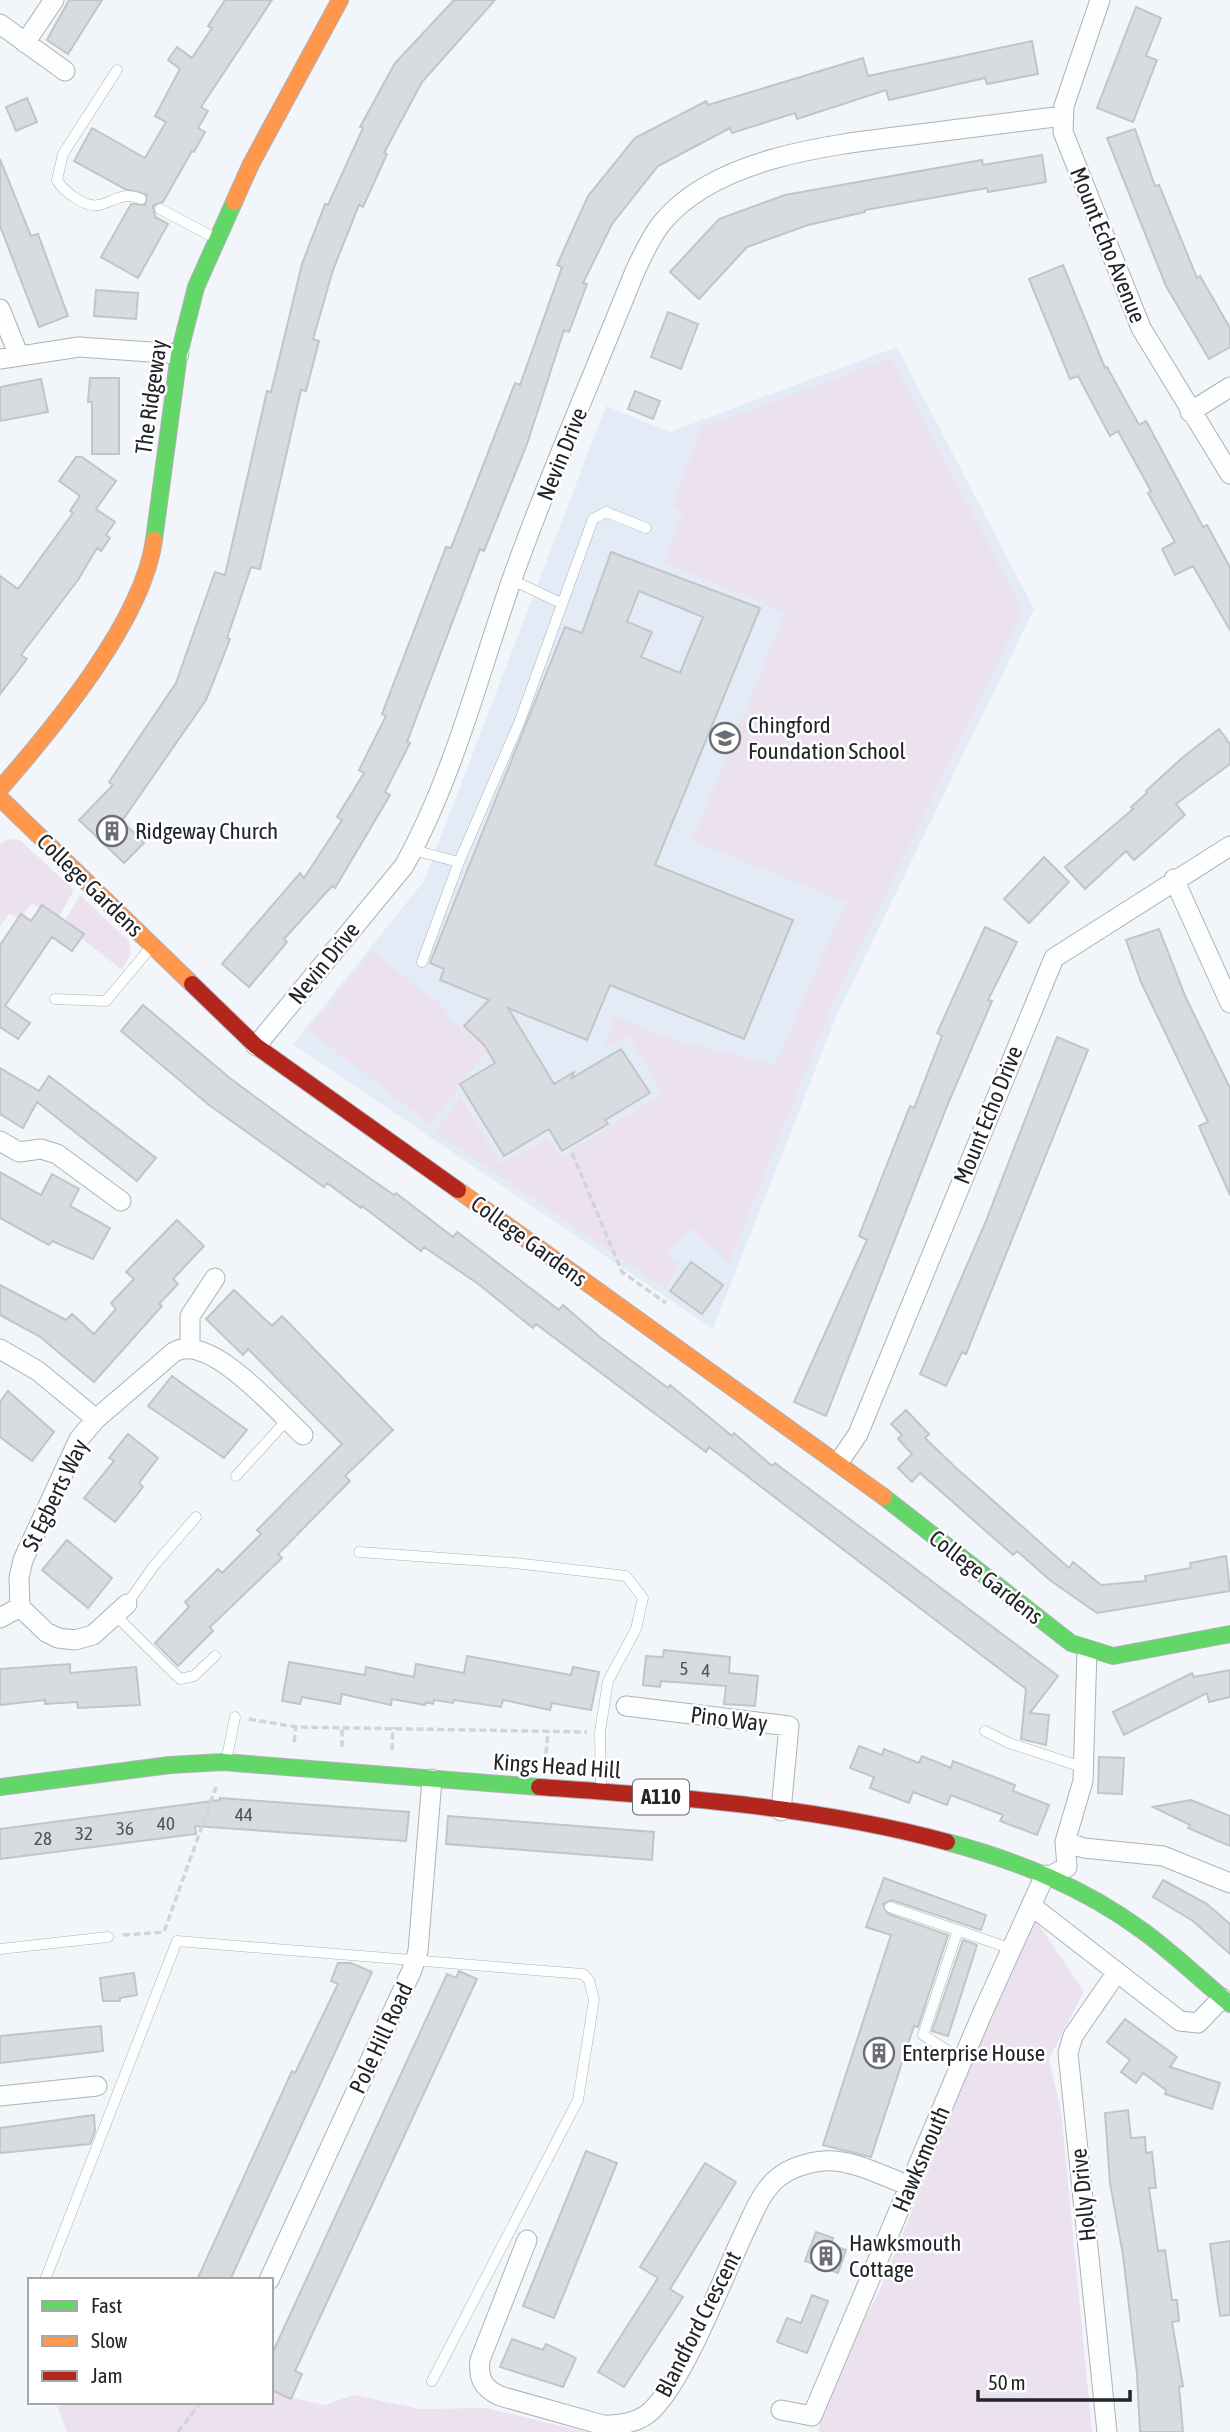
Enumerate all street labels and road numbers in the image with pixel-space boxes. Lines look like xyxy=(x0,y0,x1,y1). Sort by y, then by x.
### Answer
street label: Mount Echo Avenue xyxy=(1065,163,1151,327)
street label: The Ridgeway xyxy=(130,338,172,456)
street label: Nevin Drive xyxy=(532,404,592,504)
street label: College Gardens xyxy=(32,828,148,942)
street label: Nevin Drive xyxy=(283,917,365,1009)
street label: Mount Echo Drive xyxy=(949,1042,1027,1188)
street label: College Gardens xyxy=(466,1190,592,1292)
street label: St Egberts Way xyxy=(17,1435,93,1555)
street label: College Gardens xyxy=(924,1525,1048,1629)
street label: Pino Way xyxy=(689,1701,769,1737)
street label: Kings Head Hill xyxy=(492,1749,622,1783)
road number: A110 xyxy=(633,1780,689,1814)
street label: Pole Hill Road xyxy=(344,1978,418,2098)
street label: Hawksmouth xyxy=(887,2102,955,2216)
street label: Holly Drive xyxy=(1065,2147,1101,2243)
street label: Blandford Crescent xyxy=(650,2247,746,2401)

